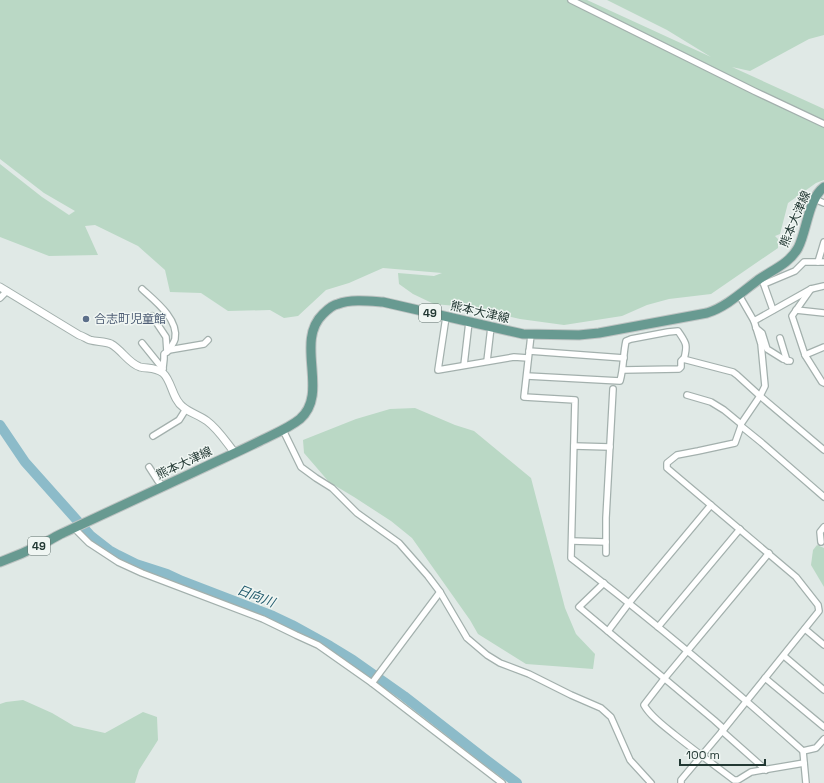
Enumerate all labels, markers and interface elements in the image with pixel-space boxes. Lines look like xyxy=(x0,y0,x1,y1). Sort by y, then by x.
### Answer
street label: 熊本大津線 xyxy=(776,188,814,250)
street label: 熊本大津線 xyxy=(449,297,511,327)
road number: 49 xyxy=(419,304,441,322)
place label: 合志町児童館 xyxy=(94,311,166,327)
marker: 合志町児童館 xyxy=(81,314,91,324)
street label: 熊本大津線 xyxy=(153,443,215,483)
road number: 49 xyxy=(28,537,50,555)
water label: 日向川 xyxy=(235,581,279,612)
scale bar xyxy=(680,741,765,767)
text: 100 m xyxy=(686,747,720,763)

